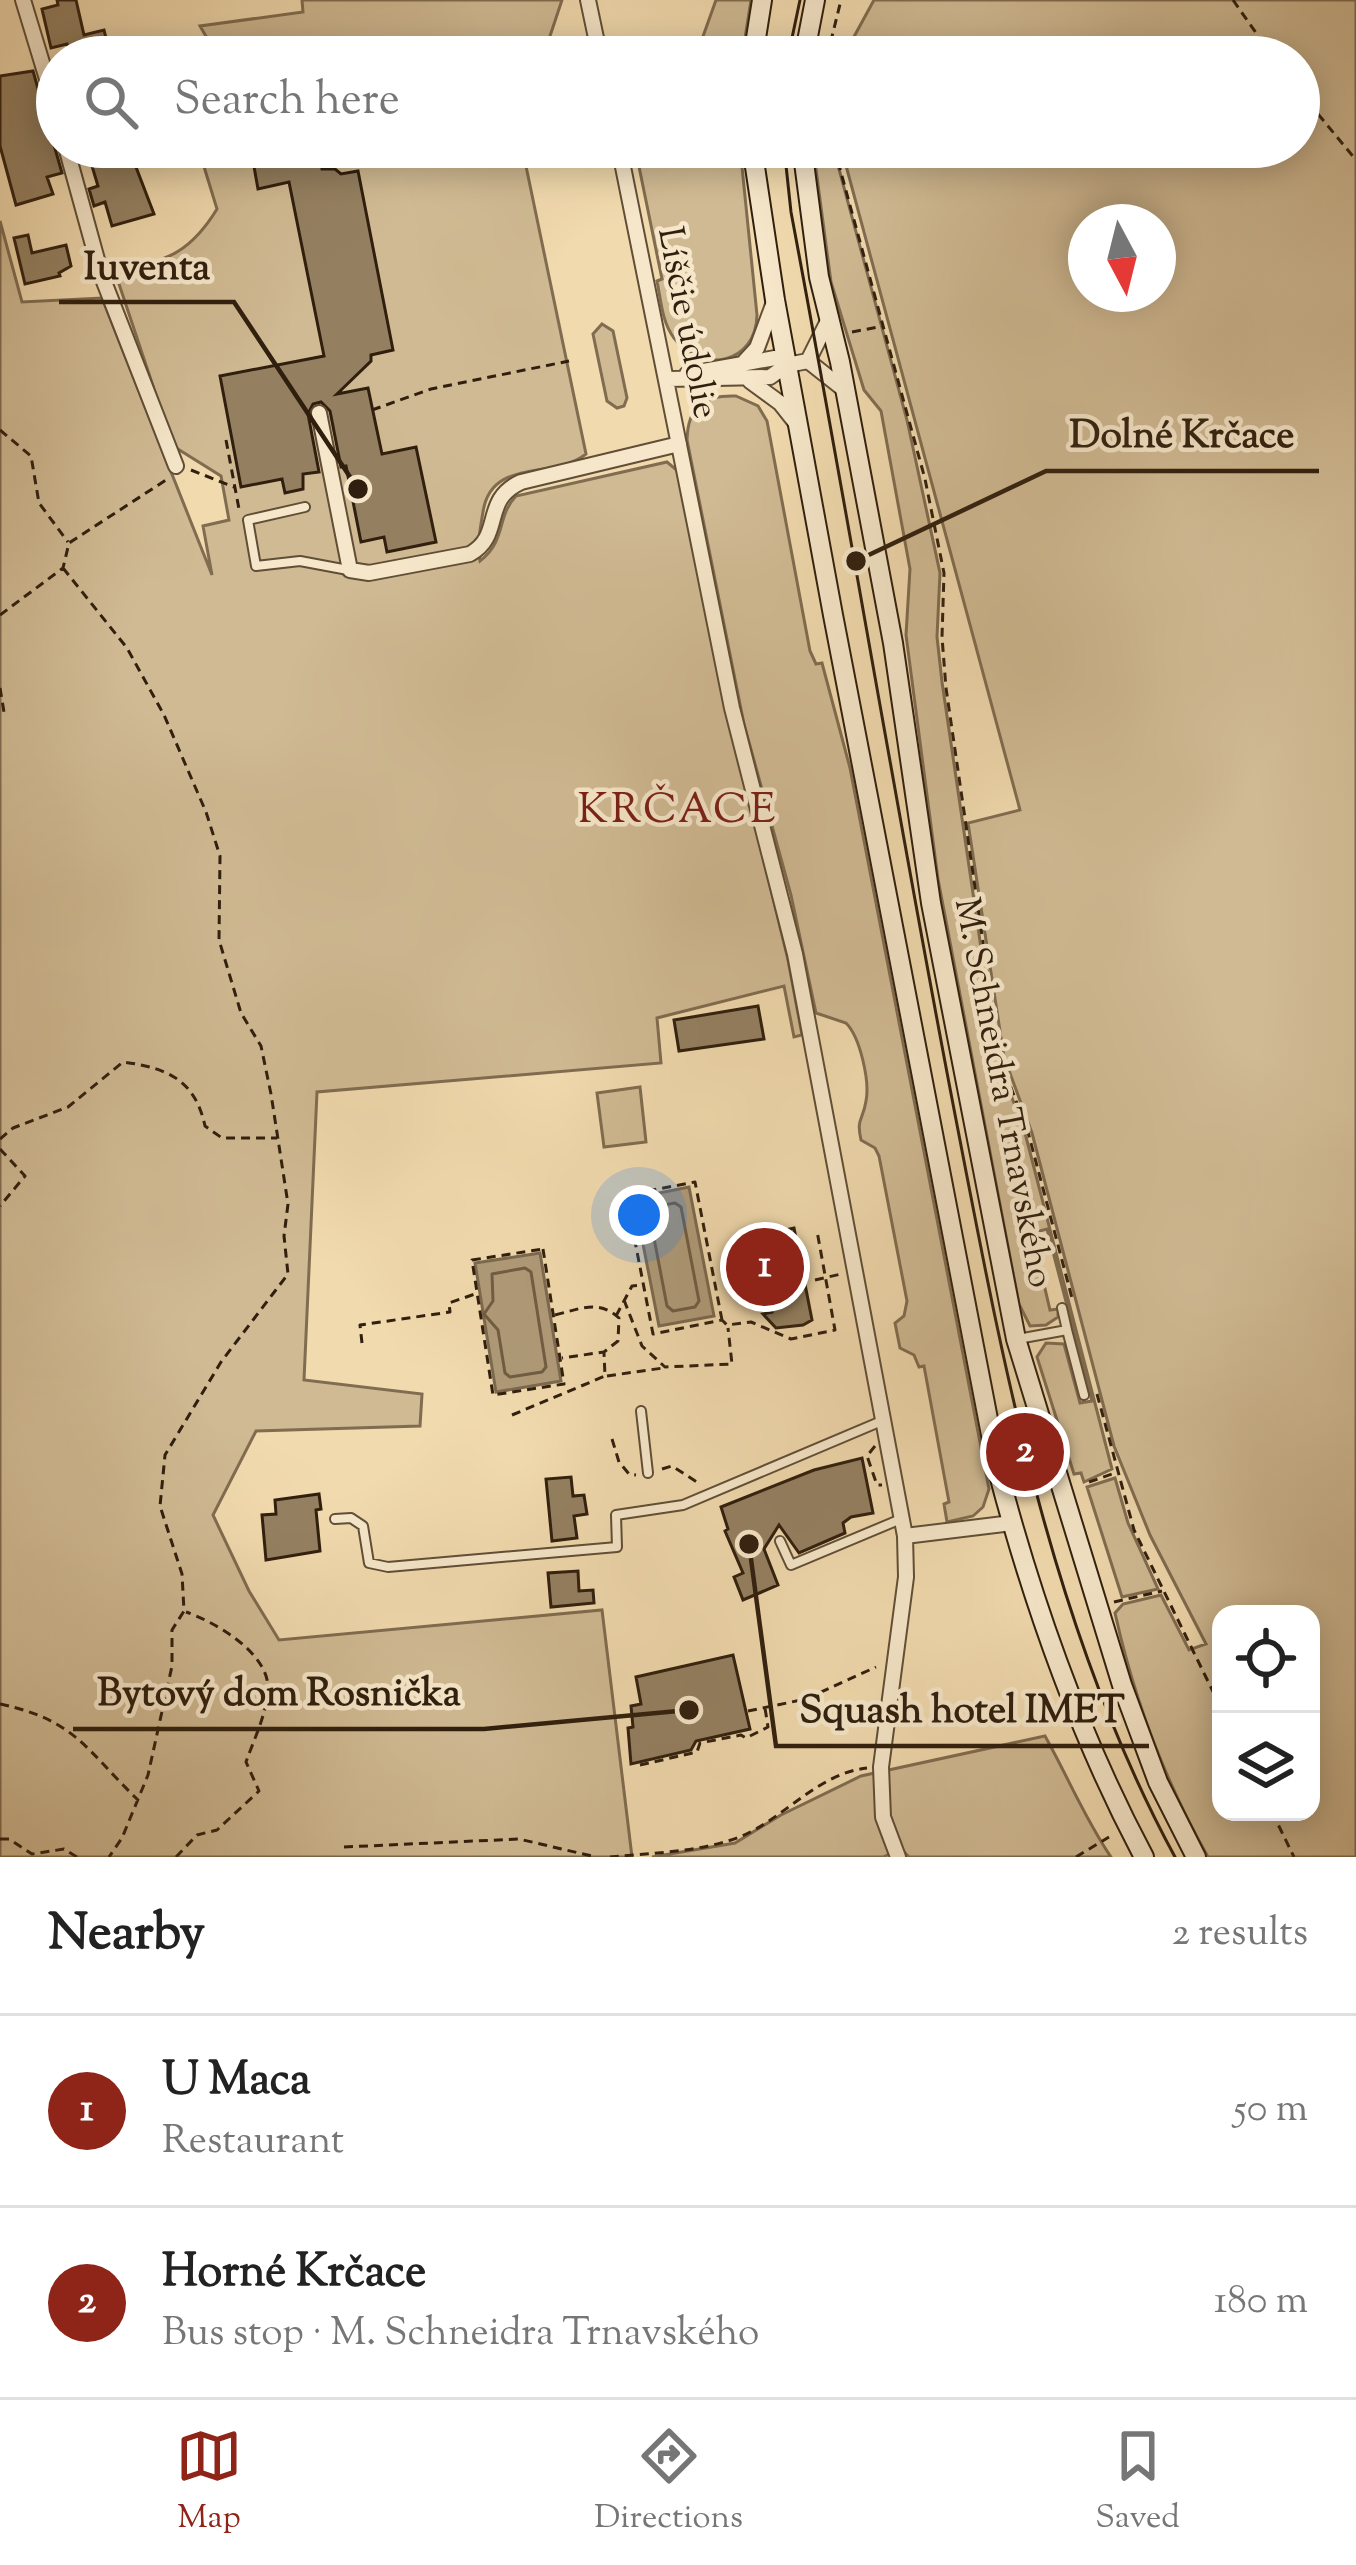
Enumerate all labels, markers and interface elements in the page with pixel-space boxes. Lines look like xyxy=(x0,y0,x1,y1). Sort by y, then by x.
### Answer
search box xyxy=(36,36,1320,168)
icon: search xyxy=(78,69,144,135)
text: Search here xyxy=(174,70,400,135)
north arrow xyxy=(1068,204,1176,312)
street label: Líščie údolie xyxy=(642,223,730,423)
callout: Iuventa xyxy=(59,227,234,302)
text: Iuventa xyxy=(84,242,210,298)
callout: Dolné Krčace xyxy=(1046,396,1319,471)
text: Dolné Krčace xyxy=(1070,410,1295,466)
district label: KRČACE xyxy=(578,782,778,842)
street label: M. Schneidra Trnavského xyxy=(939,894,1065,1292)
your location xyxy=(609,1185,669,1245)
pin: 1 xyxy=(726,1222,804,1312)
pin: 2 xyxy=(986,1407,1064,1497)
map controls xyxy=(1212,1605,1320,1821)
button: locate xyxy=(1212,1605,1320,1713)
callout: Bytový dom Rosnička xyxy=(73,1654,484,1729)
text: Bytový dom Rosnička xyxy=(97,1668,461,1724)
callout: Squash hotel IMET xyxy=(776,1671,1149,1746)
text: Squash hotel IMET xyxy=(799,1685,1125,1741)
button: layers xyxy=(1212,1713,1320,1821)
text: Nearby xyxy=(48,1899,205,1972)
text: 2 results xyxy=(1172,1907,1308,1963)
text: U Maca xyxy=(162,2050,311,2115)
text: 1 xyxy=(80,2083,94,2139)
text: 50 m xyxy=(1233,2083,1308,2139)
text: Restaurant xyxy=(162,2115,344,2171)
text: Horné Krčace xyxy=(162,2242,426,2307)
text: 2 xyxy=(78,2275,96,2331)
text: 180 m xyxy=(1214,2275,1308,2331)
text: Bus stop · M. Schneidra Trnavského xyxy=(162,2307,759,2363)
tab: Map xyxy=(176,2423,242,2543)
tab: Directions xyxy=(594,2423,743,2543)
tab: Saved xyxy=(1095,2423,1180,2543)

